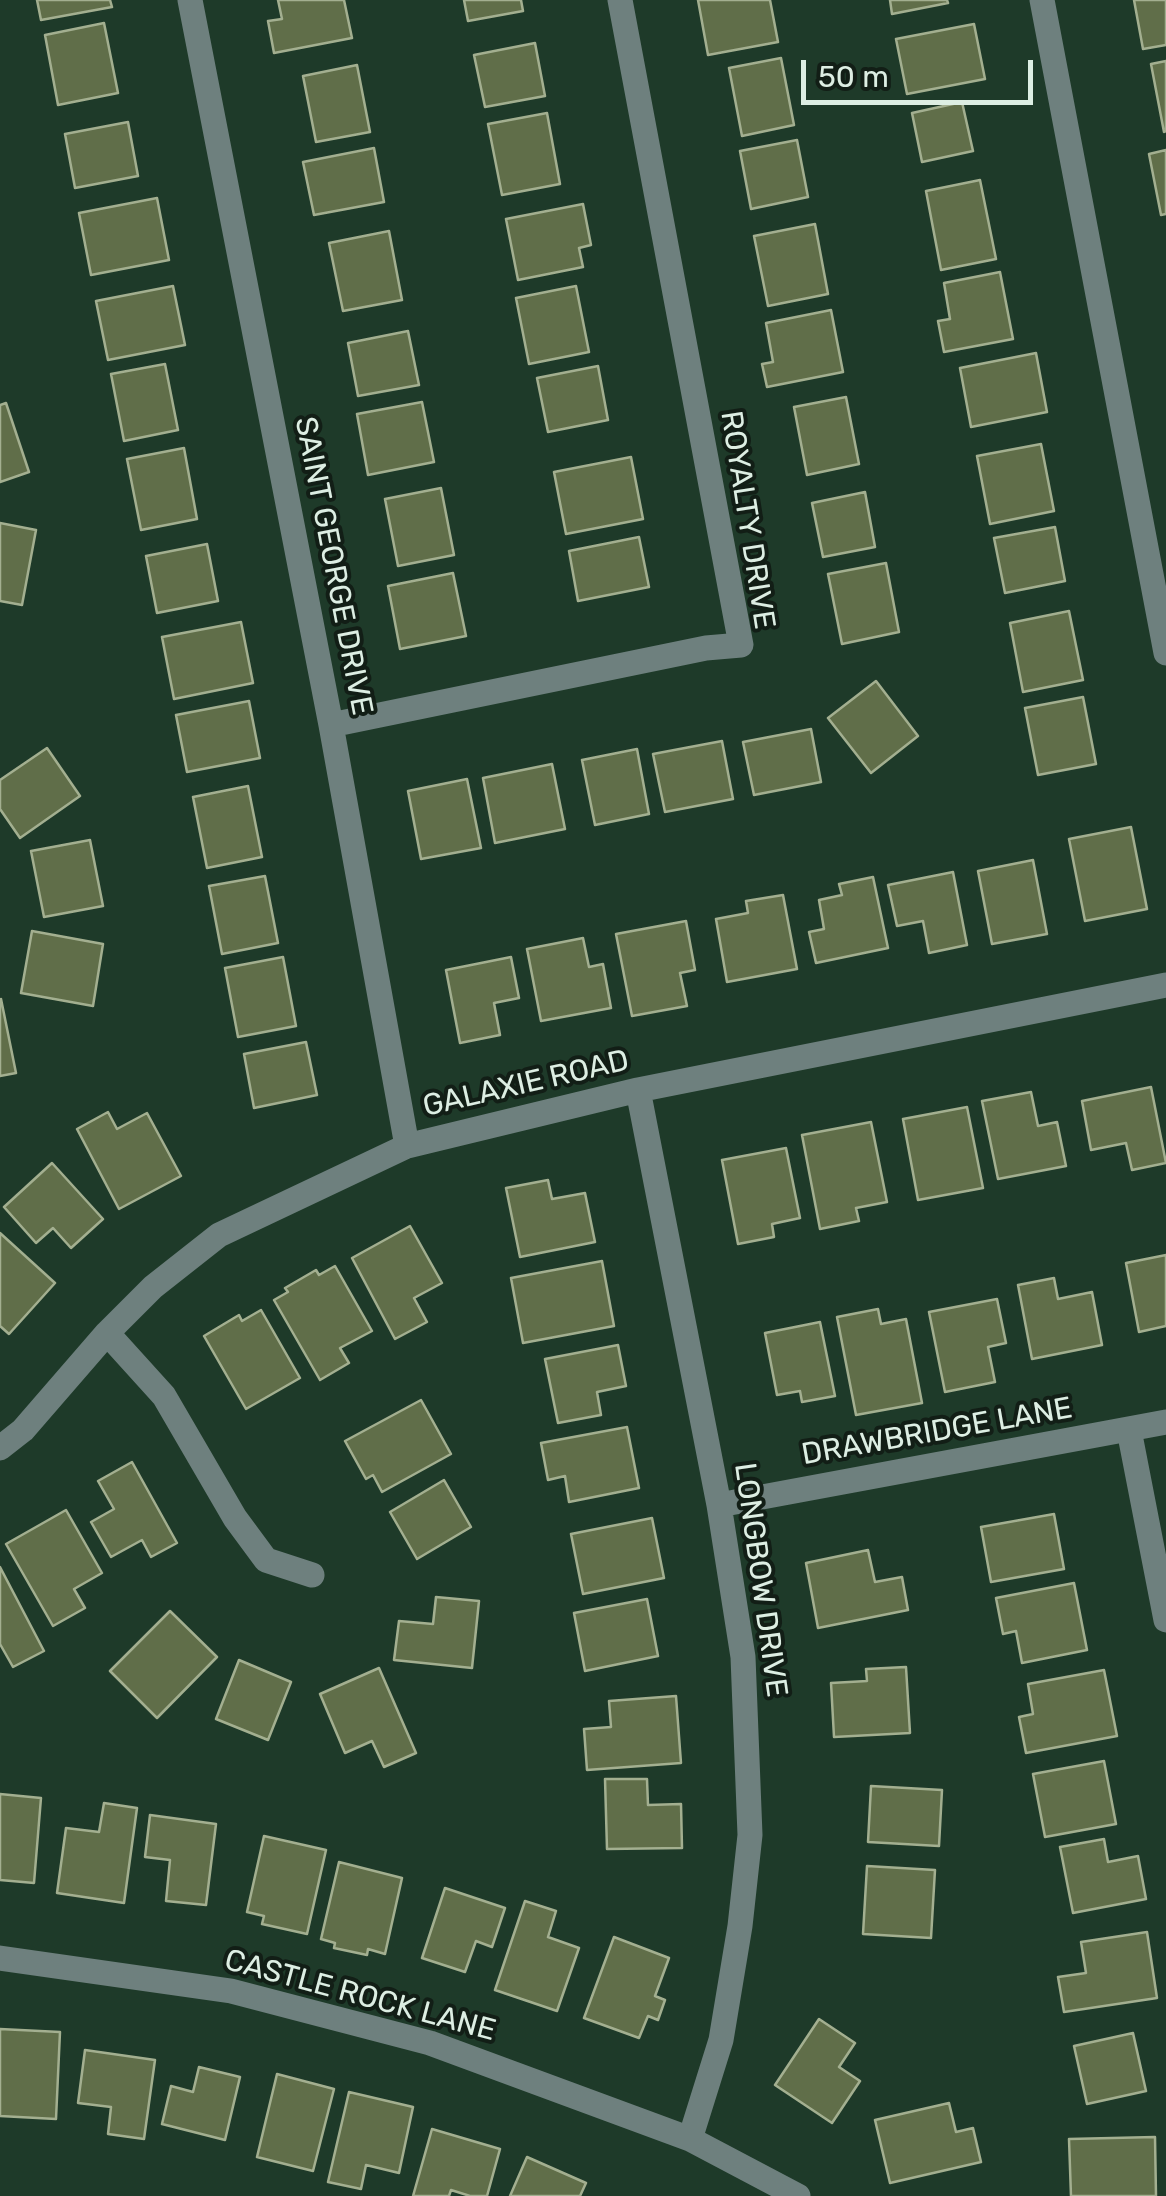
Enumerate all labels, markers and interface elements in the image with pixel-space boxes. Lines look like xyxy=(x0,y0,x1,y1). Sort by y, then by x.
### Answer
scale bar xyxy=(806,40,1038,102)
text: 50 m xyxy=(818,59,889,95)
street label: ROYALTY DRIVE xyxy=(712,408,782,632)
street label: SAINT GEORGE DRIVE xyxy=(286,414,380,718)
street label: GALAXIE ROAD xyxy=(420,1043,632,1125)
street label: DRAWBRIDGE LANE xyxy=(799,1390,1075,1474)
street label: LONGBOW DRIVE xyxy=(726,1461,794,1699)
street label: CASTLE ROCK LANE xyxy=(221,1942,499,2050)

